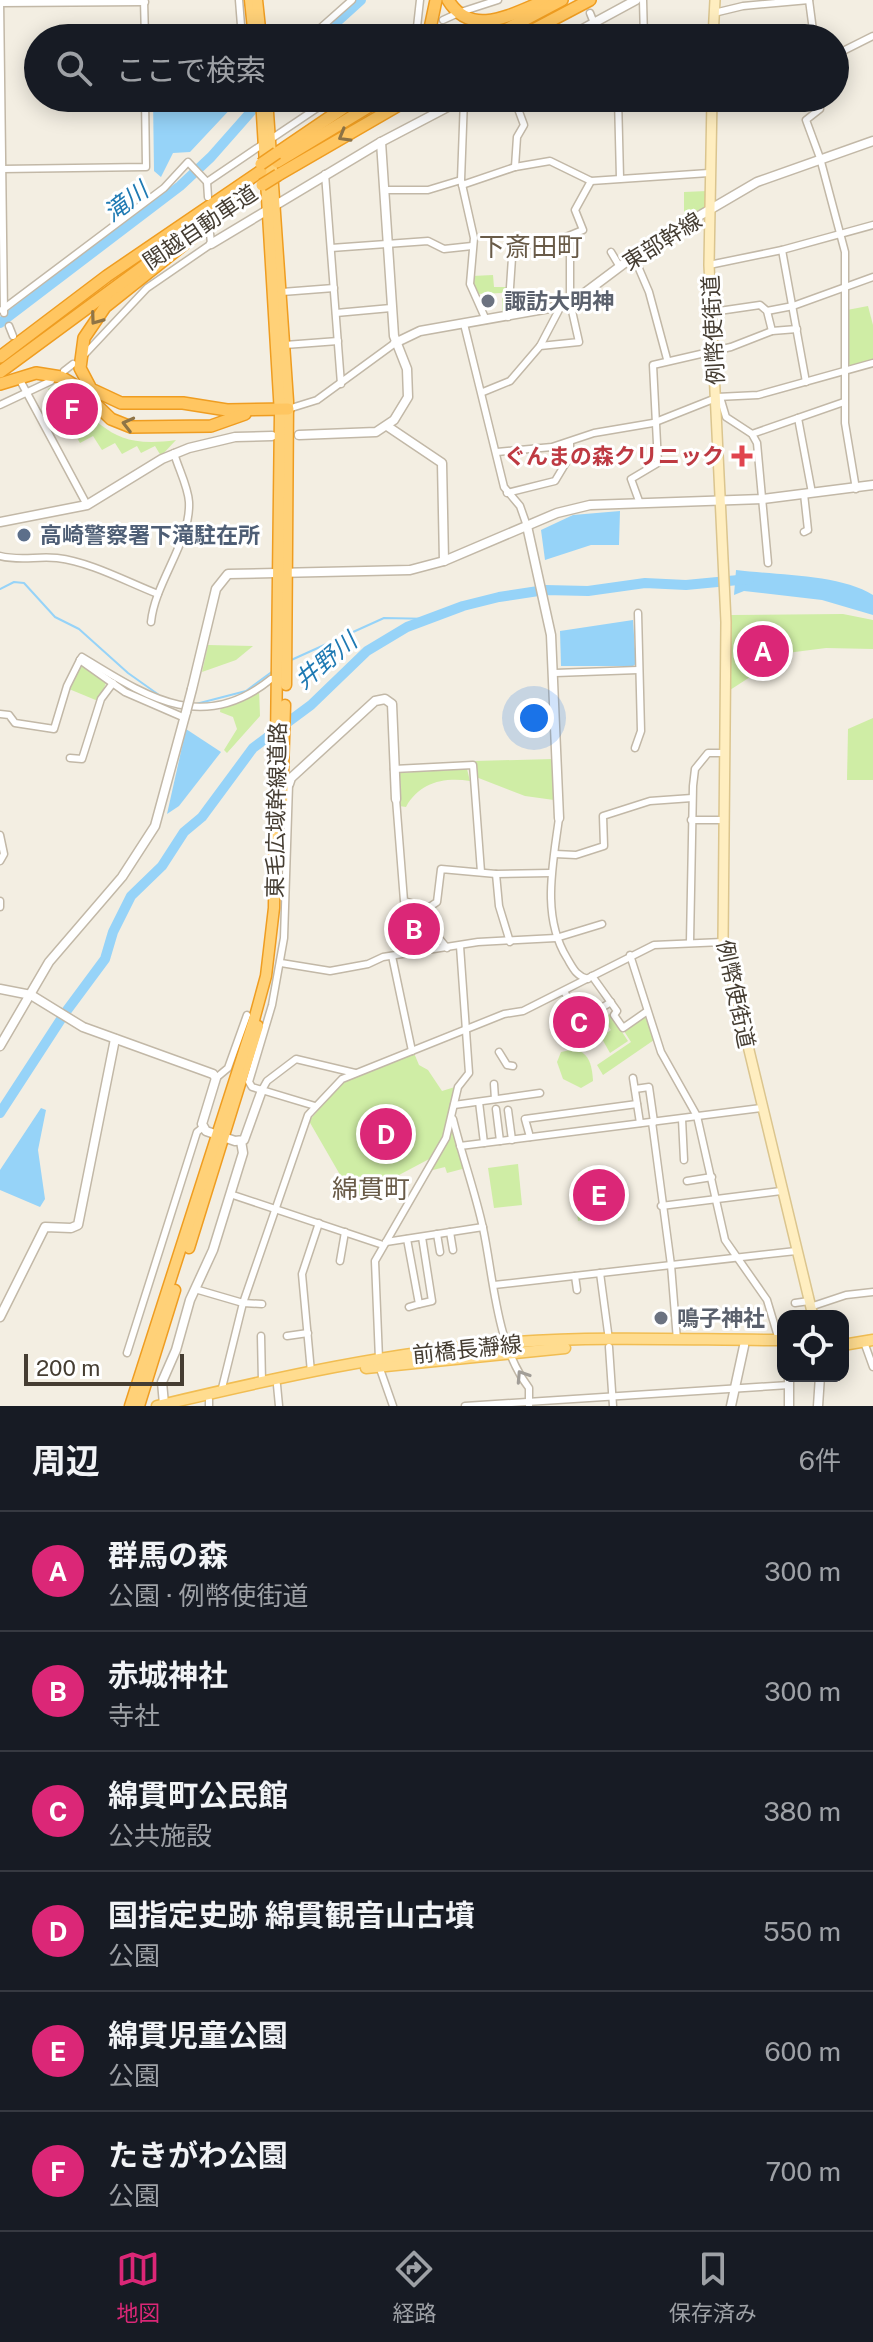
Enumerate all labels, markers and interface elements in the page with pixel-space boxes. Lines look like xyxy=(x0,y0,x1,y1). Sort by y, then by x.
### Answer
search box xyxy=(24,24,849,112)
icon: search xyxy=(52,46,96,90)
text: ここで検索 xyxy=(116,52,266,88)
one-way arrow xyxy=(338,126,353,142)
water label: 滝川 xyxy=(98,174,155,227)
street label: 関越自動車道 xyxy=(138,179,262,275)
street label: 東部幹線 xyxy=(618,207,706,275)
district label: 下斎田町 xyxy=(479,231,583,262)
street label: 例幣使街道 xyxy=(697,274,729,386)
place label: 諏訪大明神 xyxy=(504,288,614,314)
marker: 諏訪大明神 xyxy=(479,292,497,310)
one-way arrow xyxy=(91,310,106,325)
pin: F xyxy=(46,379,98,439)
one-way arrow xyxy=(121,417,135,434)
place label: ぐんまの森クリニック xyxy=(504,443,724,469)
marker: ぐんまの森クリニック xyxy=(731,445,753,467)
place label: 高崎警察署下滝駐在所 xyxy=(40,522,260,548)
marker: 高崎警察署下滝駐在所 xyxy=(15,526,33,544)
pin: A xyxy=(737,621,789,681)
water label: 井野川 xyxy=(289,624,364,694)
your location xyxy=(514,698,554,738)
street label: 東毛広域幹線道路 xyxy=(261,722,291,898)
pin: B xyxy=(388,899,440,959)
street label: 例幣使街道 xyxy=(712,937,760,1051)
pin: C xyxy=(553,992,605,1052)
pin: D xyxy=(360,1104,412,1164)
pin: E xyxy=(573,1165,625,1225)
district label: 綿貫町 xyxy=(332,1173,410,1204)
place label: 鳴子神社 xyxy=(677,1305,765,1331)
marker: 鳴子神社 xyxy=(652,1309,670,1327)
map controls xyxy=(777,1310,849,1382)
button: locate xyxy=(777,1310,849,1382)
street label: 前橋長瀞線 xyxy=(411,1330,523,1368)
scale bar xyxy=(24,1350,184,1386)
text: 200 m xyxy=(36,1355,100,1381)
one-way arrow xyxy=(516,1370,531,1385)
text: 周辺 xyxy=(32,1441,100,1481)
text: 6件 xyxy=(799,1445,841,1476)
text: 群馬の森 xyxy=(108,1537,228,1573)
text: A xyxy=(49,1556,67,1587)
text: 300 m xyxy=(764,1556,841,1587)
text: 公園 · 例幣使街道 xyxy=(108,1580,308,1611)
text: 赤城神社 xyxy=(108,1657,228,1693)
text: B xyxy=(49,1676,67,1707)
text: 300 m xyxy=(764,1676,841,1707)
text: 寺社 xyxy=(108,1700,160,1731)
text: 綿貫町公民館 xyxy=(108,1777,288,1813)
text: C xyxy=(49,1796,67,1827)
text: 380 m xyxy=(763,1796,841,1827)
text: 公共施設 xyxy=(108,1820,212,1851)
text: 国指定史跡 綿貫観音山古墳 xyxy=(108,1897,475,1933)
text: D xyxy=(49,1916,67,1947)
text: 550 m xyxy=(763,1916,841,1947)
text: 公園 xyxy=(108,1940,160,1971)
text: 綿貫児童公園 xyxy=(108,2017,288,2053)
text: E xyxy=(50,2036,66,2067)
text: 600 m xyxy=(765,2036,841,2067)
text: 公園 xyxy=(108,2060,160,2091)
text: たきがわ公園 xyxy=(108,2137,288,2173)
text: F xyxy=(50,2156,66,2187)
text: 700 m xyxy=(765,2156,841,2187)
text: 公園 xyxy=(108,2180,160,2211)
tab: 地図 xyxy=(116,2247,160,2327)
tab: 経路 xyxy=(392,2247,437,2327)
tab: 保存済み xyxy=(669,2247,757,2327)

